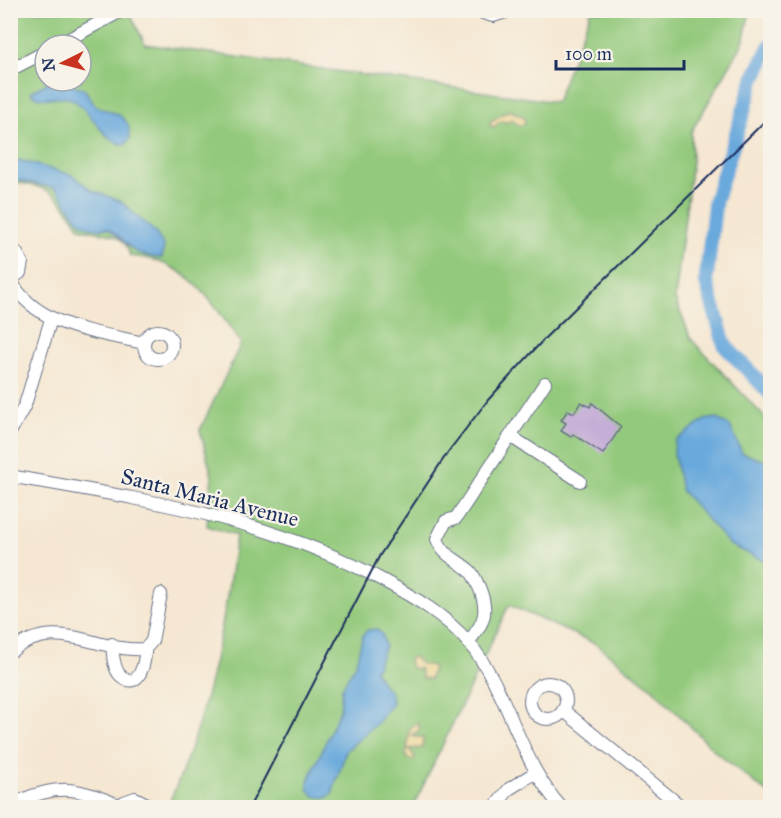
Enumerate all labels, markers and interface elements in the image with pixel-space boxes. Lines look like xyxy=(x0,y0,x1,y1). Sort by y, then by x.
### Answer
north arrow xyxy=(33,33,93,93)
scale bar xyxy=(556,33,684,71)
text: 100 m xyxy=(565,43,612,65)
text: N xyxy=(38,56,59,72)
street label: Santa Maria Avenue xyxy=(118,462,301,533)

